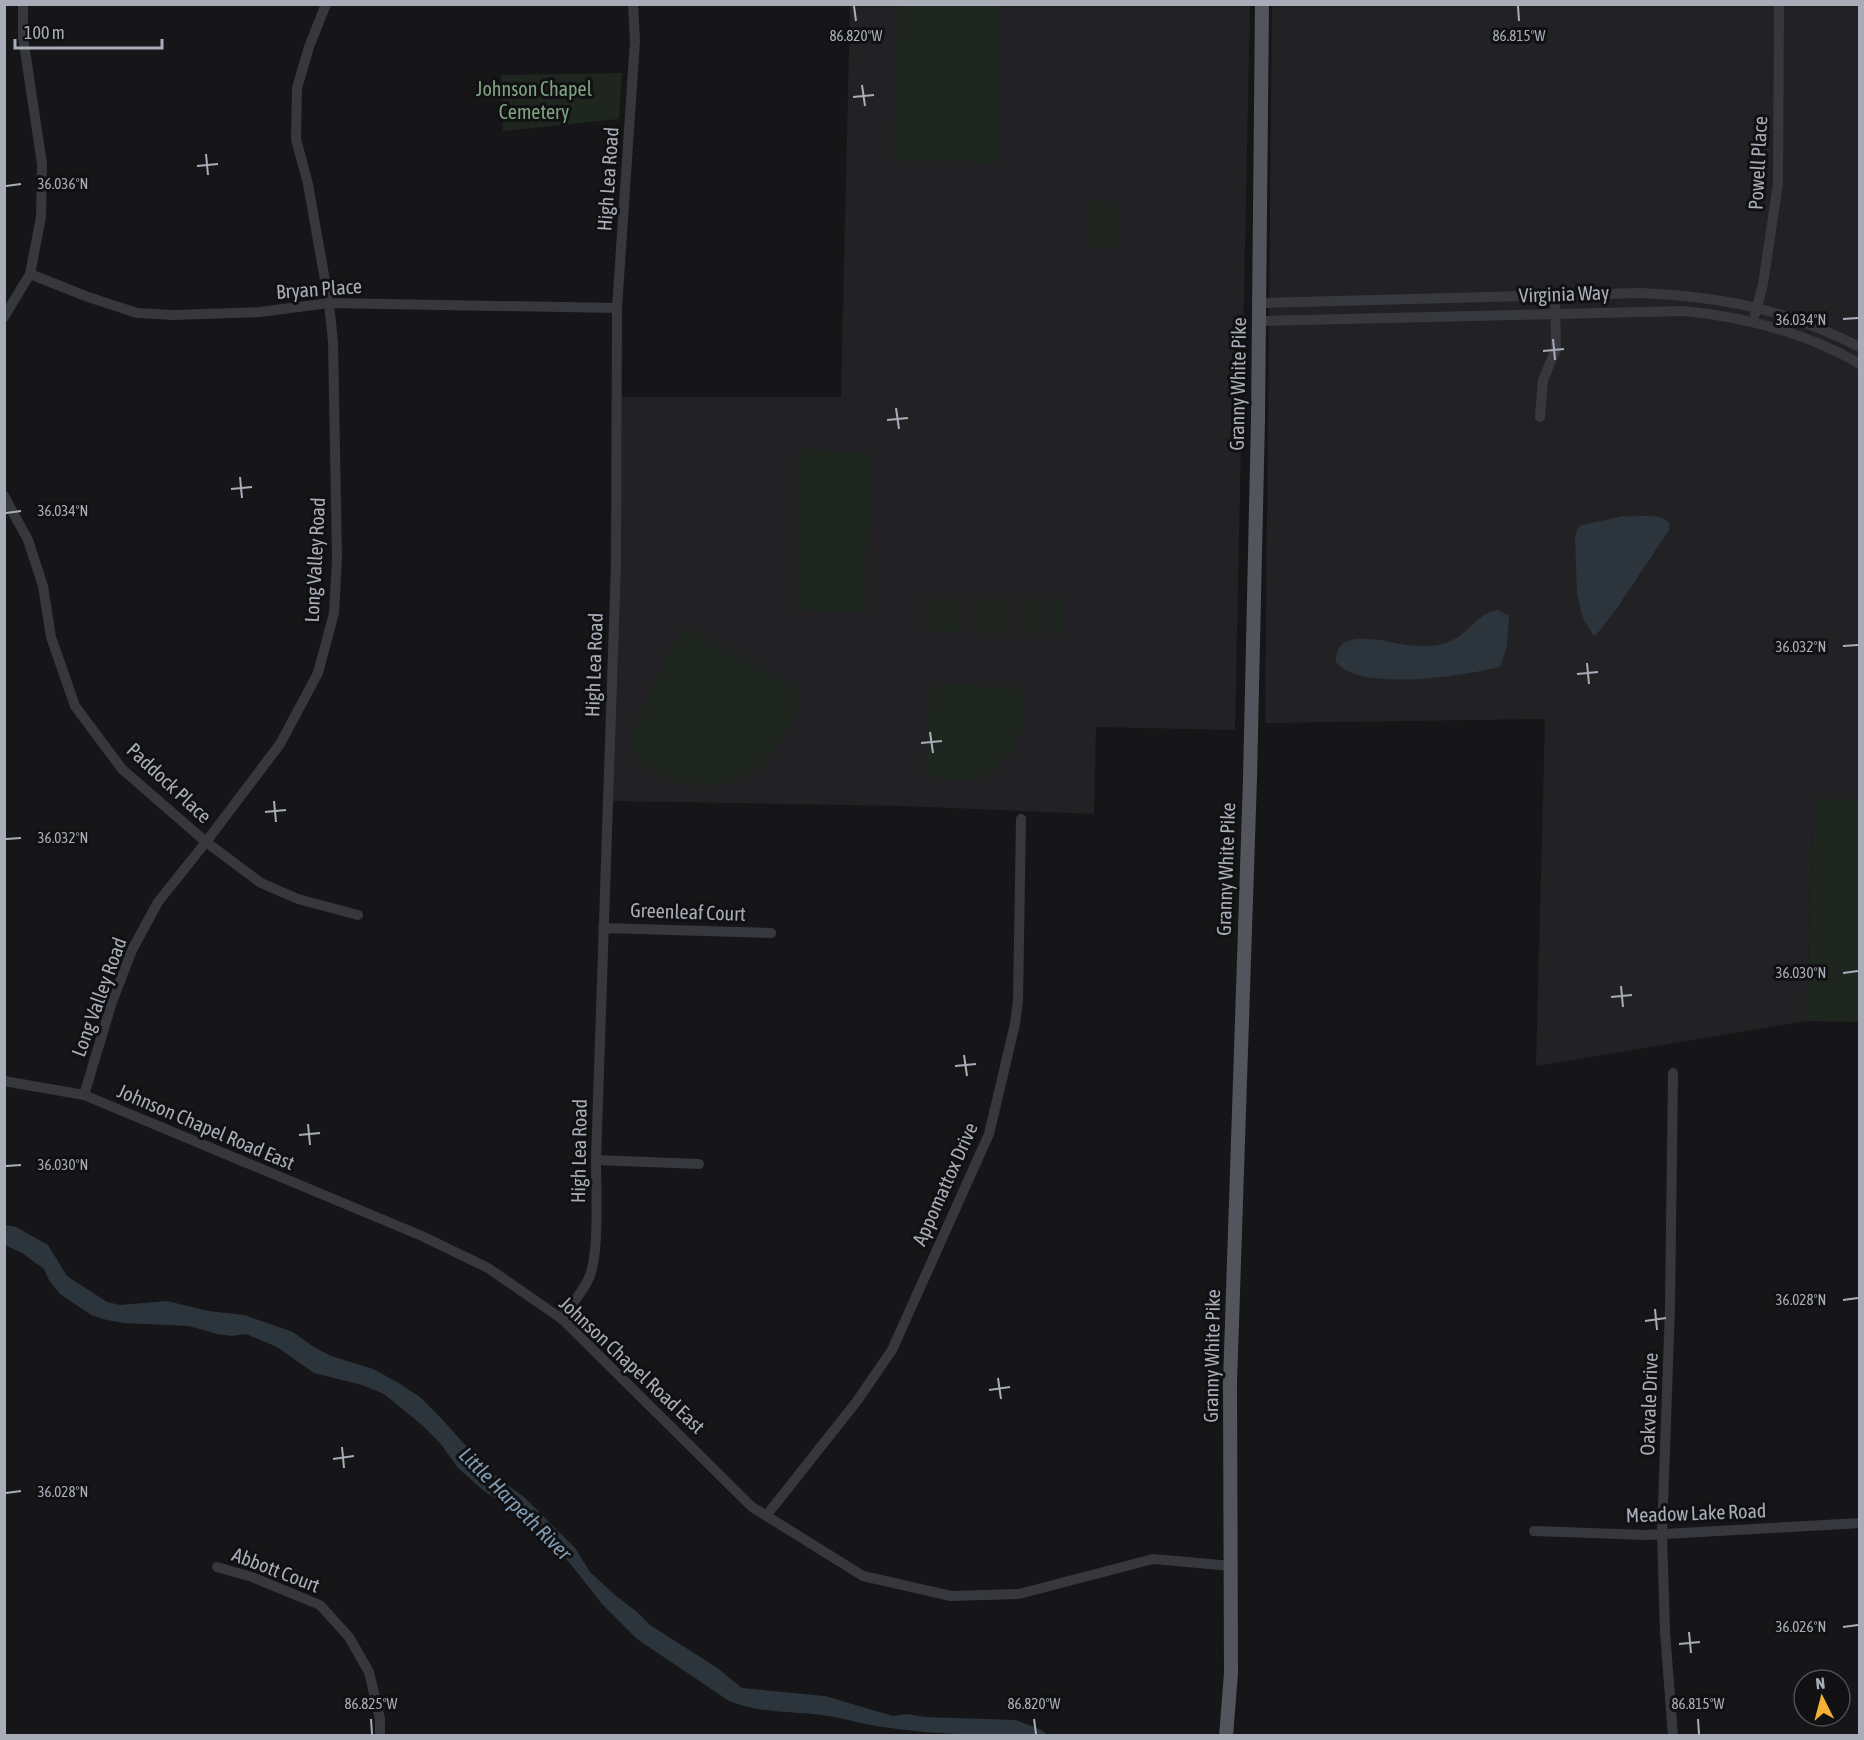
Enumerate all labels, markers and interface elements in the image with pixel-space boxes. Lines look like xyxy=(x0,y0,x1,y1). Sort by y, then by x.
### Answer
scale bar xyxy=(15,12,162,50)
text: 100 m xyxy=(24,22,65,43)
text: 86.820°W xyxy=(830,27,883,44)
text: 86.815°W xyxy=(1493,27,1546,44)
park label: Johnson Chapel Cemetery xyxy=(476,77,593,123)
street label: Powell Place xyxy=(1744,116,1771,210)
street label: High Lea Road xyxy=(592,126,623,232)
text: 36.036°N xyxy=(38,175,88,192)
street label: Bryan Place xyxy=(275,274,363,303)
street label: Virginia Way xyxy=(1518,280,1610,307)
text: 36.034°N xyxy=(1776,311,1826,328)
street label: Granny White Pike xyxy=(1225,317,1250,451)
street label: Long Valley Road xyxy=(300,497,329,623)
text: 36.034°N xyxy=(38,502,88,519)
street label: High Lea Road xyxy=(580,612,607,718)
text: 36.032°N xyxy=(1776,638,1826,655)
street label: Paddock Place xyxy=(122,738,216,827)
street label: Granny White Pike xyxy=(1212,802,1239,936)
text: 36.032°N xyxy=(38,829,88,846)
street label: Greenleaf Court xyxy=(630,898,746,925)
street label: Long Valley Road xyxy=(66,934,131,1060)
text: 36.030°N xyxy=(1776,964,1826,981)
street label: Johnson Chapel Road East xyxy=(114,1079,298,1174)
street label: High Lea Road xyxy=(566,1099,591,1203)
street label: Appomattox Drive xyxy=(907,1119,982,1249)
text: 36.030°N xyxy=(38,1156,88,1173)
street label: Granny White Pike xyxy=(1199,1289,1224,1423)
street label: Johnson Chapel Road East xyxy=(555,1291,710,1438)
text: 36.028°N xyxy=(1776,1291,1826,1308)
street label: Oakvale Drive xyxy=(1635,1352,1662,1456)
water label: Little Harpeth River xyxy=(455,1442,577,1565)
text: 36.028°N xyxy=(38,1483,88,1500)
street label: Meadow Lake Road xyxy=(1625,1499,1767,1526)
street label: Abbott Court xyxy=(229,1542,323,1597)
text: 36.026°N xyxy=(1776,1618,1826,1635)
north arrow xyxy=(1792,1668,1852,1728)
text: N xyxy=(1815,1674,1826,1693)
text: 86.825°W xyxy=(345,1695,398,1712)
text: 86.820°W xyxy=(1008,1695,1061,1712)
text: 86.815°W xyxy=(1672,1695,1725,1712)

